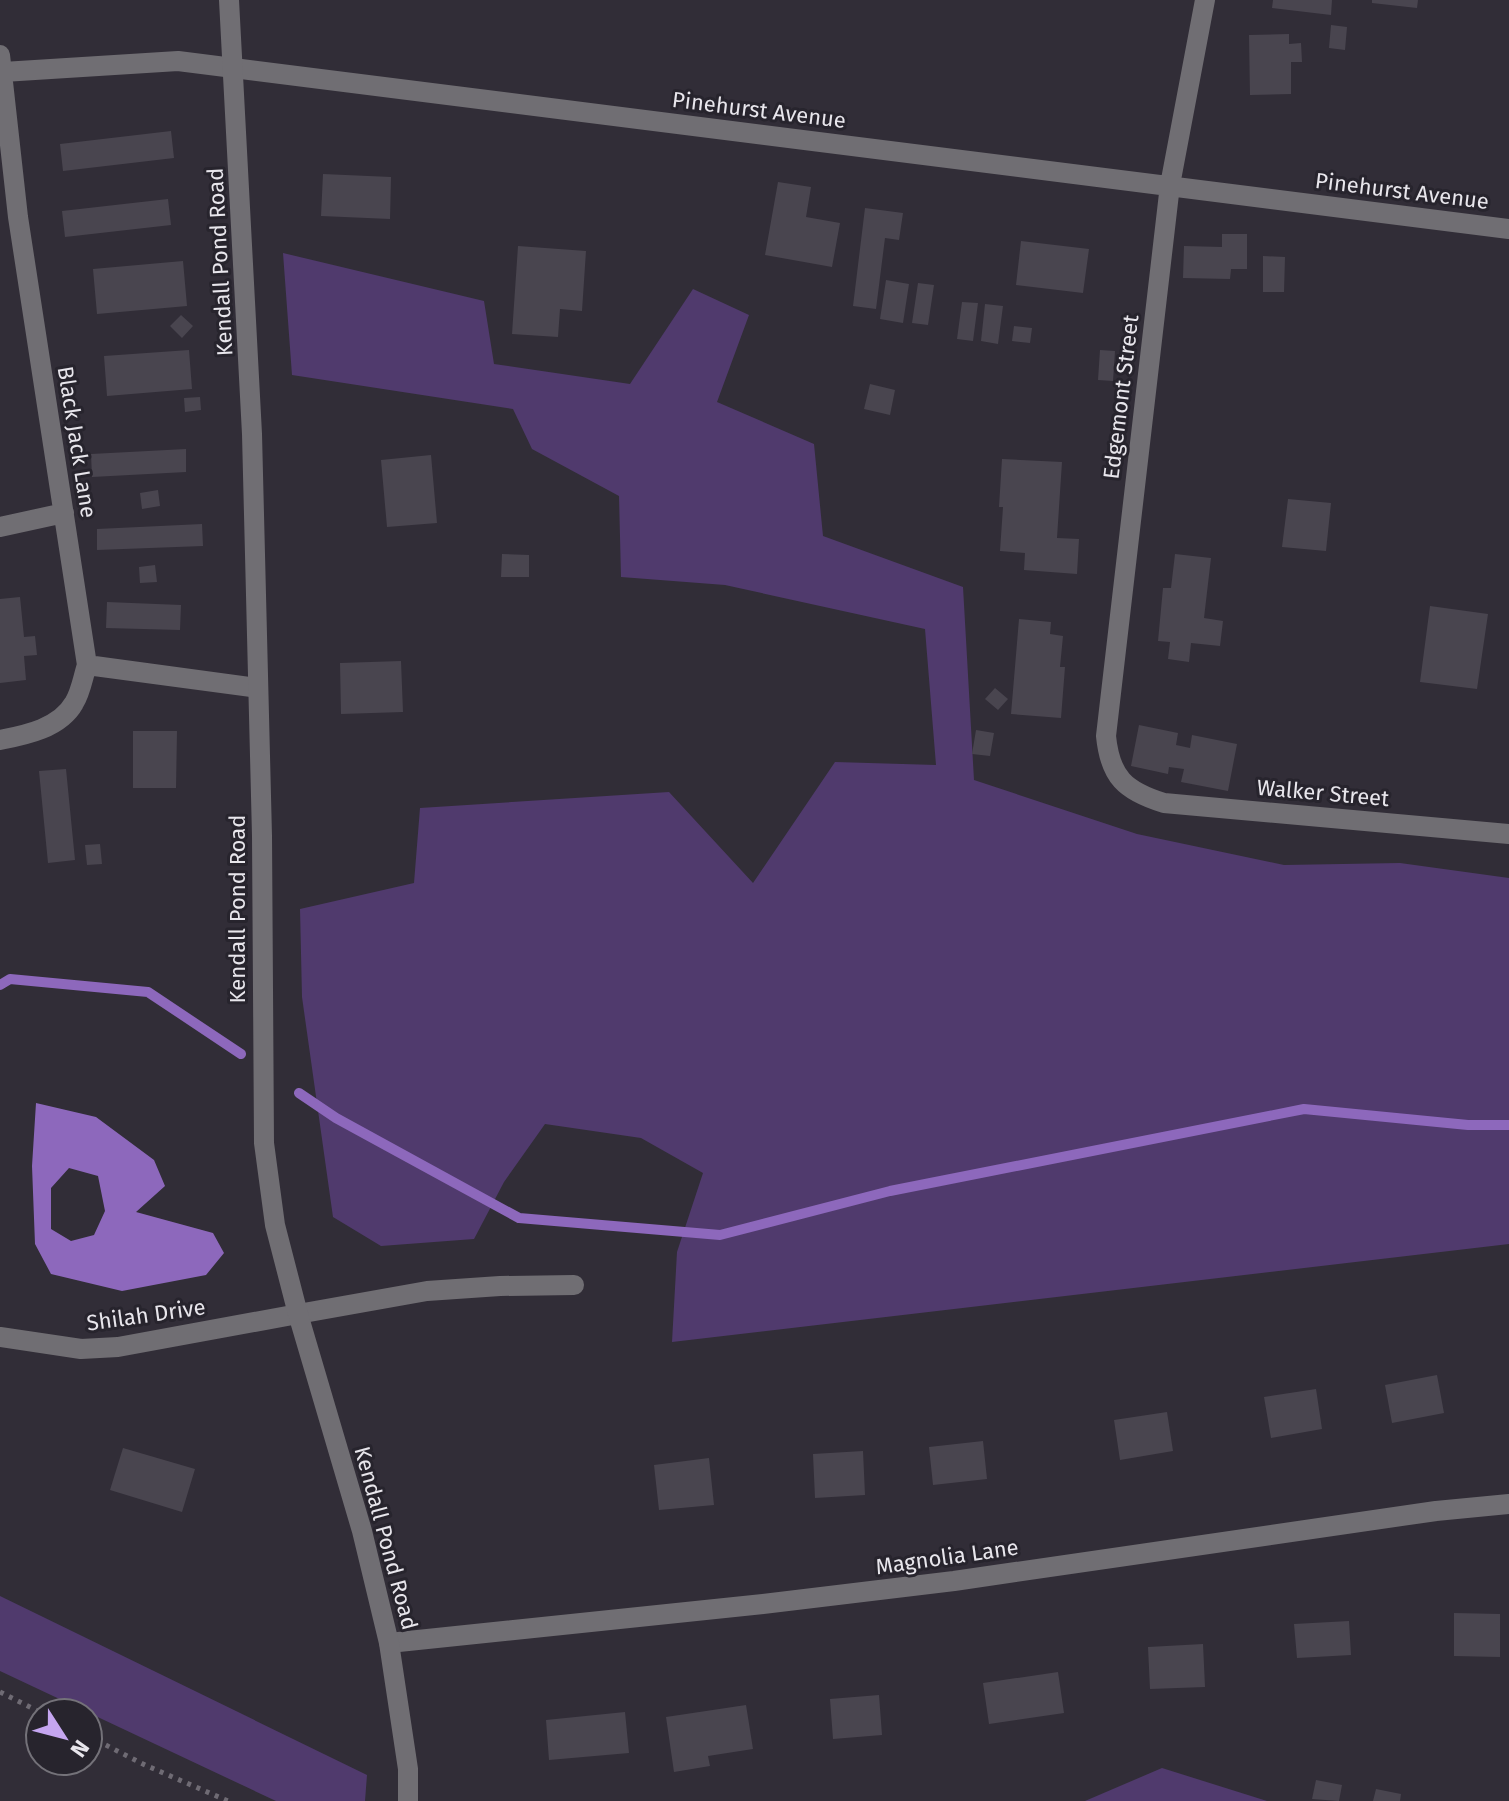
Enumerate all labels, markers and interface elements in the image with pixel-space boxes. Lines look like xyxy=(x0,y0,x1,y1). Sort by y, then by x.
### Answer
street label: Pinehurst Avenue xyxy=(671,86,847,134)
street label: Kendall Pond Road xyxy=(202,167,238,357)
street label: Pinehurst Avenue xyxy=(1314,167,1490,215)
street label: Edgemont Street xyxy=(1098,313,1144,481)
street label: Black Jack Lane xyxy=(52,364,102,520)
street label: Walker Street xyxy=(1256,774,1390,812)
street label: Kendall Pond Road xyxy=(224,815,251,1003)
street label: Shilah Drive xyxy=(85,1293,207,1337)
street label: Kendall Pond Road xyxy=(349,1443,423,1633)
street label: Magnolia Lane xyxy=(874,1534,1020,1580)
north arrow xyxy=(24,1697,104,1777)
text: N xyxy=(65,1735,95,1762)

